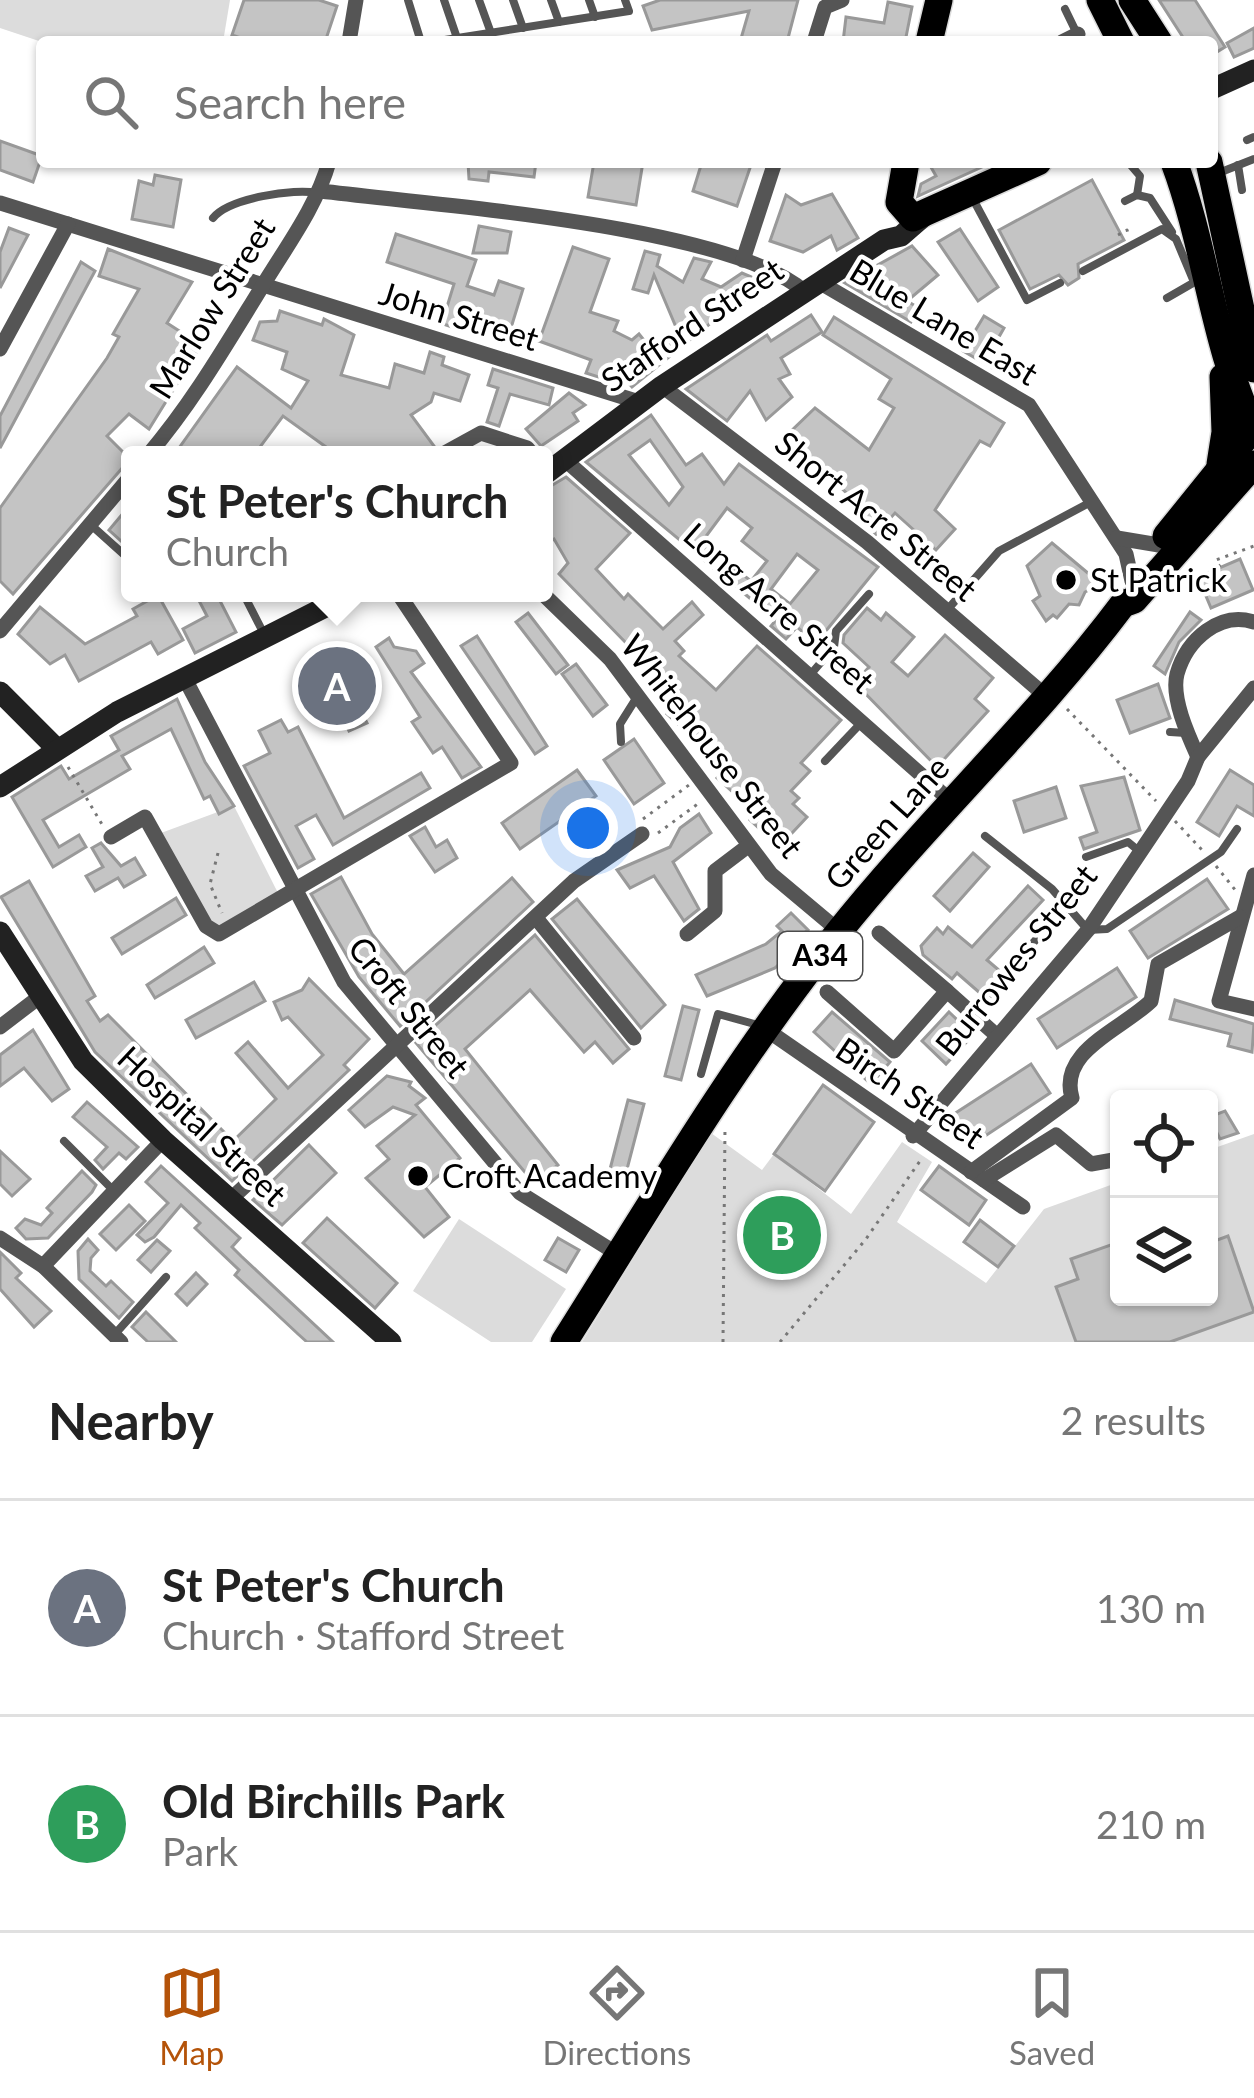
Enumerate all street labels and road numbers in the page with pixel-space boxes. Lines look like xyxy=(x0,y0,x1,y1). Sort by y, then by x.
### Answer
street label: Marlow Street xyxy=(140,210,283,405)
street label: Stafford Street xyxy=(593,249,790,400)
street label: Blue Lane East xyxy=(843,249,1046,393)
street label: John Street xyxy=(375,272,544,358)
street label: Short Acre Street xyxy=(768,422,986,609)
street label: Long Acre Street xyxy=(676,514,883,701)
street label: Whitehouse Street xyxy=(613,626,812,865)
street label: Green Lane xyxy=(816,747,957,897)
street label: Burrowes Street xyxy=(926,856,1104,1063)
street label: Croft Street xyxy=(341,928,479,1085)
road number: A34 xyxy=(778,932,862,980)
street label: Birch Street xyxy=(829,1028,992,1156)
street label: Hospital Street xyxy=(110,1037,295,1213)

